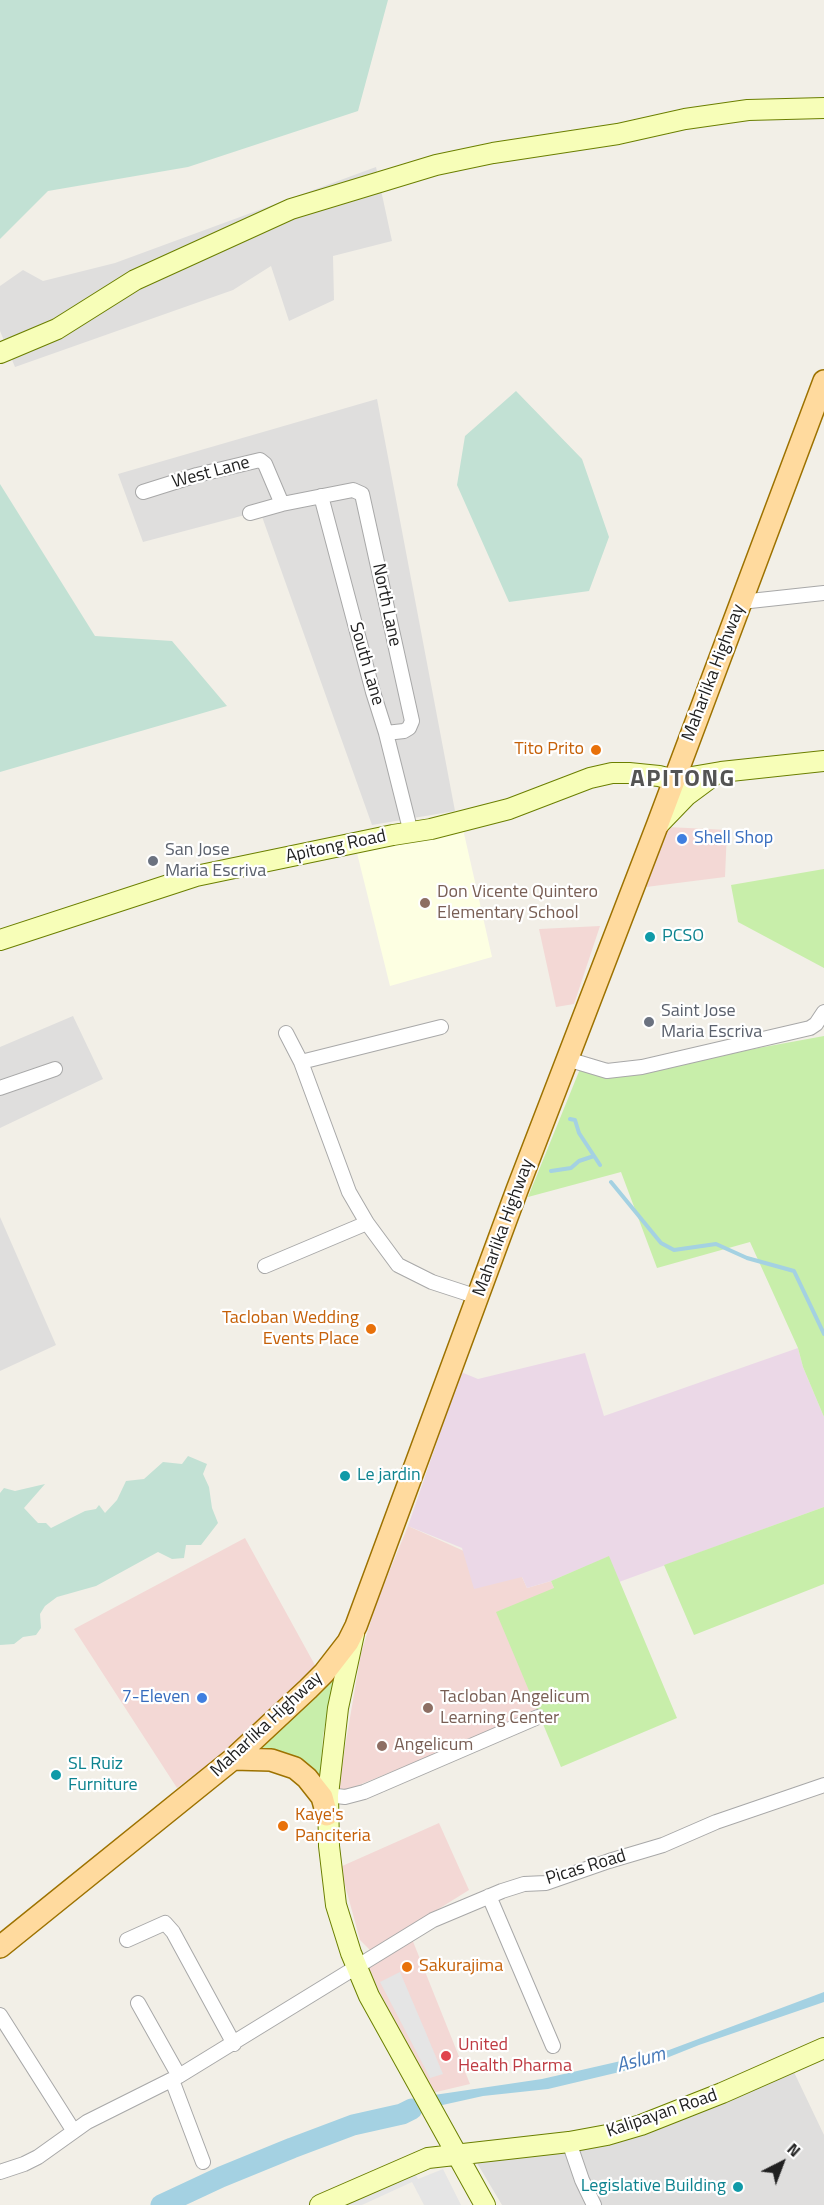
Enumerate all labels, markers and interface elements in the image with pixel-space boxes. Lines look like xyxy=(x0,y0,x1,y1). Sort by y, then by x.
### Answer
street label: West Lane xyxy=(170,452,252,494)
street label: North Lane xyxy=(367,562,405,648)
street label: Maharlika Highway xyxy=(678,602,750,744)
street label: South Lane xyxy=(344,620,388,708)
place label: Tito Prito xyxy=(514,739,584,761)
marker: Tito Prito xyxy=(589,743,603,757)
district label: APITONG xyxy=(630,766,736,794)
street label: Apitong Road xyxy=(284,826,388,868)
place label: Shell Shop xyxy=(694,828,773,850)
marker: Shell Shop xyxy=(675,832,689,846)
place label: San Jose Maria Escriva xyxy=(165,840,266,882)
marker: San Jose Maria Escriva xyxy=(146,854,160,868)
place label: Don Vicente Quintero Elementary School xyxy=(437,882,598,924)
marker: Don Vicente Quintero Elementary School xyxy=(418,896,432,910)
place label: PCSO xyxy=(662,926,704,948)
marker: PCSO xyxy=(643,930,657,944)
place label: Saint Jose Maria Escriva xyxy=(661,1001,762,1044)
marker: Saint Jose Maria Escriva xyxy=(642,1015,656,1029)
street label: Maharlika Highway xyxy=(469,1156,539,1300)
place label: Tacloban Wedding Events Place xyxy=(222,1308,359,1350)
marker: Tacloban Wedding Events Place xyxy=(364,1322,378,1336)
place label: Le jardin xyxy=(357,1465,421,1487)
marker: Le jardin xyxy=(338,1469,352,1483)
street label: Maharlika Highway xyxy=(207,1668,327,1782)
place label: 7-Eleven xyxy=(122,1687,190,1709)
place label: Tacloban Angelicum Learning Center xyxy=(440,1687,590,1730)
marker: 7-Eleven xyxy=(195,1691,209,1705)
marker: Tacloban Angelicum Learning Center xyxy=(421,1701,435,1715)
place label: Angelicum xyxy=(394,1735,473,1757)
marker: Angelicum xyxy=(375,1739,389,1753)
place label: SL Ruiz Furniture xyxy=(68,1754,138,1796)
marker: SL Ruiz Furniture xyxy=(49,1768,63,1782)
place label: Kaye's Panciteria xyxy=(295,1805,371,1848)
marker: Kaye's Panciteria xyxy=(276,1819,290,1833)
street label: Picas Road xyxy=(543,1846,629,1890)
place label: Sakurajima xyxy=(419,1956,503,1978)
marker: Sakurajima xyxy=(400,1960,414,1974)
place label: United Health Pharma xyxy=(458,2035,572,2078)
water label: Aslum xyxy=(614,2043,668,2079)
marker: United Health Pharma xyxy=(439,2049,453,2063)
street label: Kalipayan Road xyxy=(604,2085,720,2143)
north arrow xyxy=(752,2133,812,2193)
text: N xyxy=(782,2137,806,2162)
place label: Legislative Building xyxy=(581,2176,726,2198)
marker: Legislative Building xyxy=(731,2180,745,2194)

